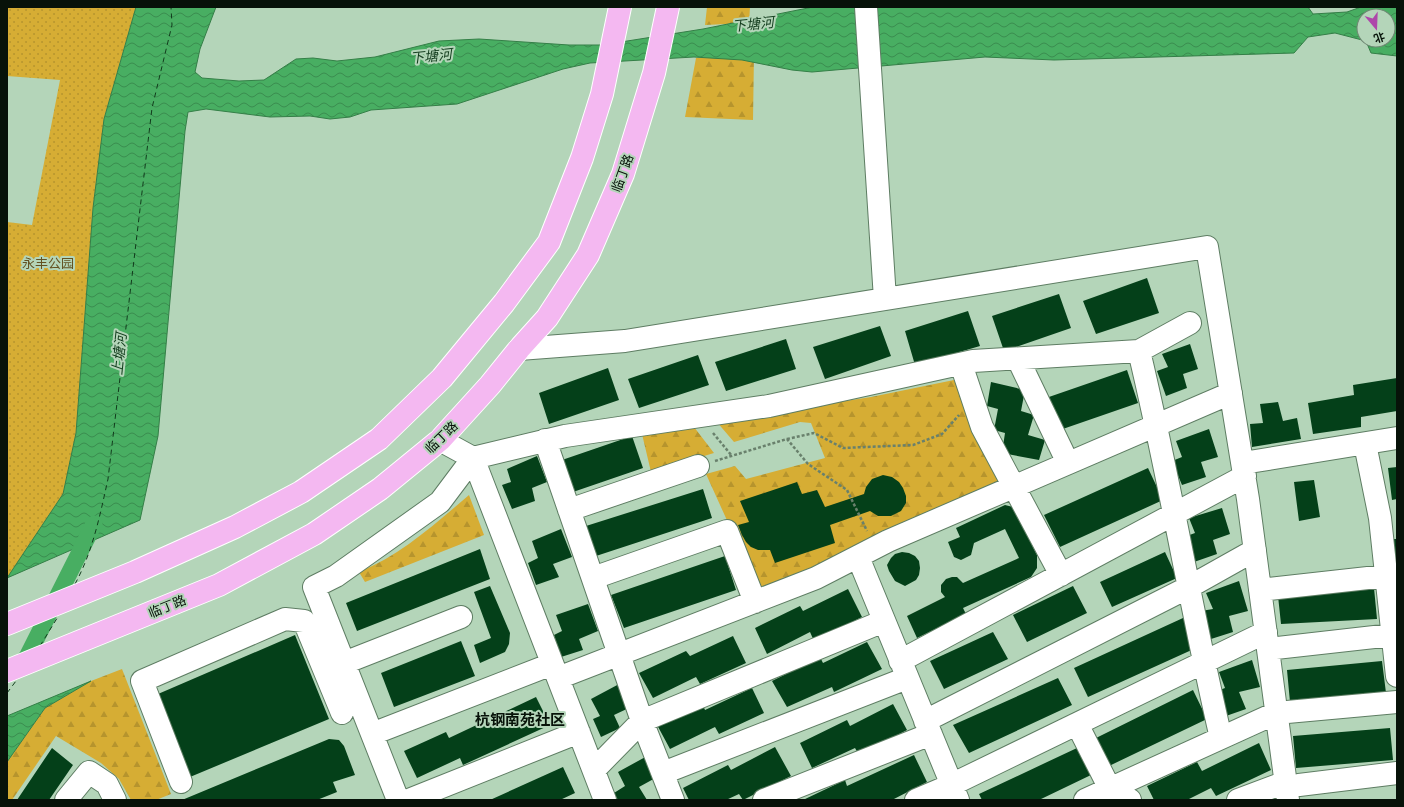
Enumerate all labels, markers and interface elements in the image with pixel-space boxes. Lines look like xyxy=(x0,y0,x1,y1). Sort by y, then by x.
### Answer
north arrow xyxy=(1356,8,1396,48)
water label: 下塘河 xyxy=(731,15,778,36)
text: 北 xyxy=(1371,28,1386,45)
water label: 下塘河 xyxy=(409,47,456,68)
street label: 临丁路 xyxy=(609,152,638,195)
park label: 永丰公园 xyxy=(22,257,74,273)
water label: 上塘河 xyxy=(110,329,131,376)
street label: 临丁路 xyxy=(422,418,462,458)
street label: 临丁路 xyxy=(146,592,189,623)
district label: 杭钢南苑社区 xyxy=(475,711,565,731)

